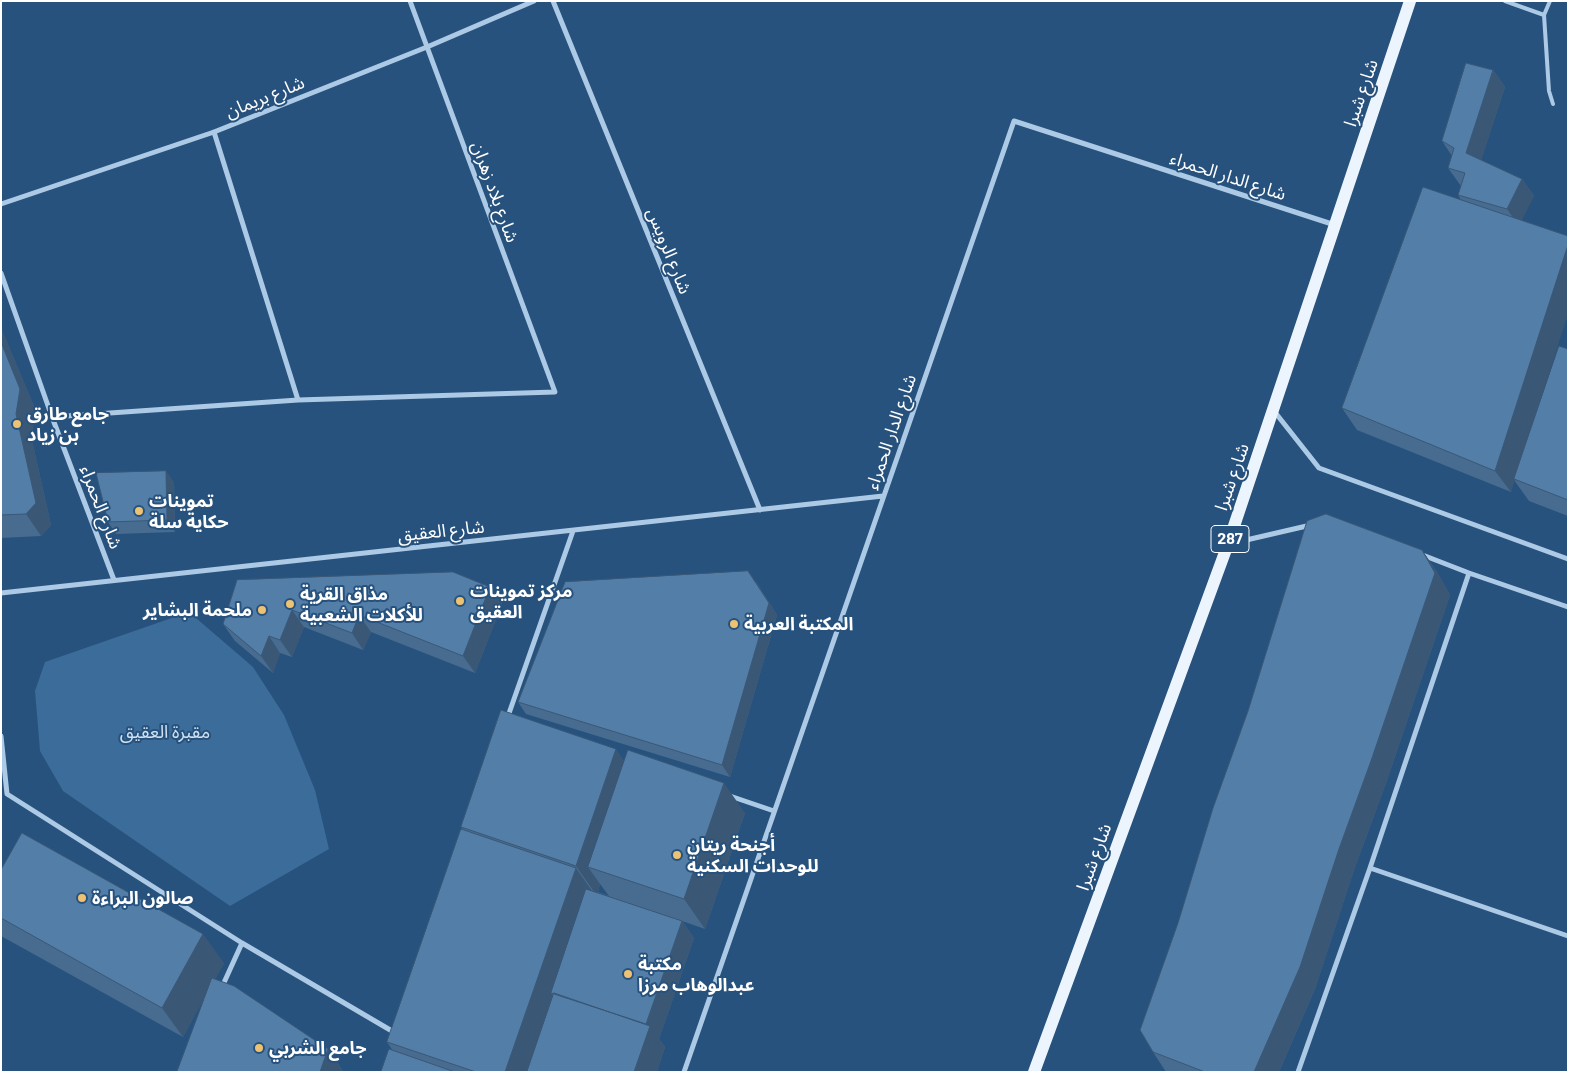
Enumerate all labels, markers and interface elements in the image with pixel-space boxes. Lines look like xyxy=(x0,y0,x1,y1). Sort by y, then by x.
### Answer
street label: شارع شبرا xyxy=(1339,56,1383,130)
street label: شارع بريمان xyxy=(222,71,308,123)
street label: شارع بلاد زهران xyxy=(467,139,523,245)
street label: شارع الدار الحمراء xyxy=(1167,147,1289,205)
street label: شارع الرويس xyxy=(642,205,696,297)
street label: شارع الدار الحمراء xyxy=(861,371,921,493)
place label: جامع طارق بن زياد xyxy=(27,403,109,446)
marker: جامع طارق بن زياد xyxy=(11,418,23,430)
street label: شارع شبرا xyxy=(1210,440,1254,514)
street label: شارع الحمراء xyxy=(75,462,127,552)
place label: تموينات حكاية سلة xyxy=(149,490,229,532)
marker: تموينات حكاية سلة xyxy=(133,505,145,517)
street label: شارع العقيق xyxy=(397,516,485,546)
road number: 287 xyxy=(1211,526,1249,552)
place label: مركز تموينات العقيق xyxy=(470,580,572,622)
place label: مذاق القرية للأكلات الشعبية xyxy=(300,583,423,626)
marker: مركز تموينات العقيق xyxy=(454,595,466,607)
marker: مذاق القرية للأكلات الشعبية xyxy=(284,598,296,610)
place label: ملحمة البشاير xyxy=(143,599,252,621)
marker: ملحمة البشاير xyxy=(256,604,268,616)
place label: المكتبة العربية xyxy=(744,613,853,635)
marker: المكتبة العربية xyxy=(728,618,740,630)
park label: مقبرة العقيق xyxy=(120,721,210,743)
street label: شارع شبرا xyxy=(1072,820,1116,894)
place label: أجنحة ريتان للوحدات السكنية xyxy=(687,834,819,876)
marker: أجنحة ريتان للوحدات السكنية xyxy=(671,849,683,861)
place label: صالون البراءة xyxy=(92,887,194,909)
marker: صالون البراءة xyxy=(76,892,88,904)
place label: مكتبة عبدالوهاب مرزا xyxy=(638,953,755,996)
marker: مكتبة عبدالوهاب مرزا xyxy=(622,968,634,980)
place label: جامع الشربي xyxy=(269,1037,367,1059)
marker: جامع الشربي xyxy=(253,1042,265,1054)

